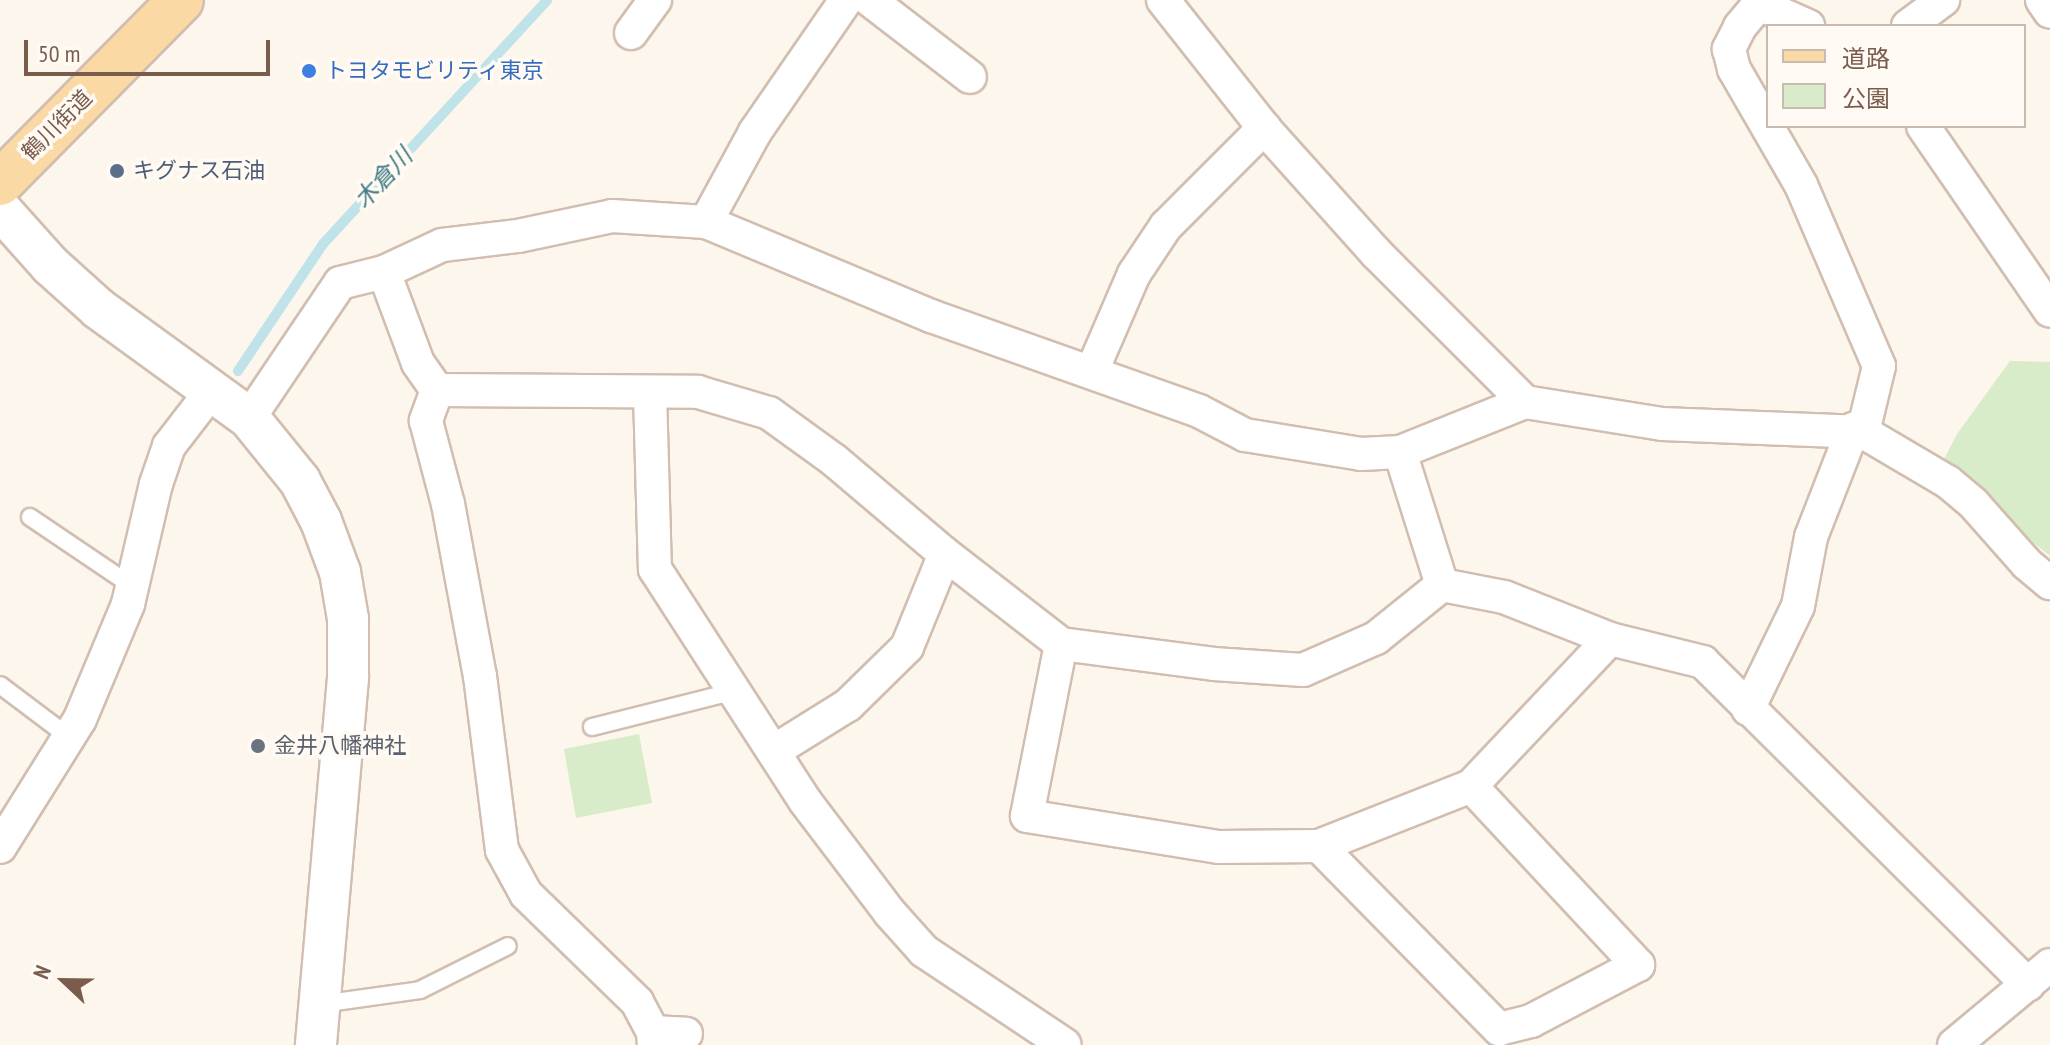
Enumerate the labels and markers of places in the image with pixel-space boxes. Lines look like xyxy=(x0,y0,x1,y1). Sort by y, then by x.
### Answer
place label: トヨタモビリティ東京 xyxy=(325,58,545,84)
marker: トヨタモビリティ東京 xyxy=(300,62,318,80)
place label: キグナス石油 xyxy=(133,158,265,184)
marker: キグナス石油 xyxy=(108,162,126,180)
place label: 金井八幡神社 xyxy=(274,733,406,759)
marker: 金井八幡神社 xyxy=(249,737,267,755)

